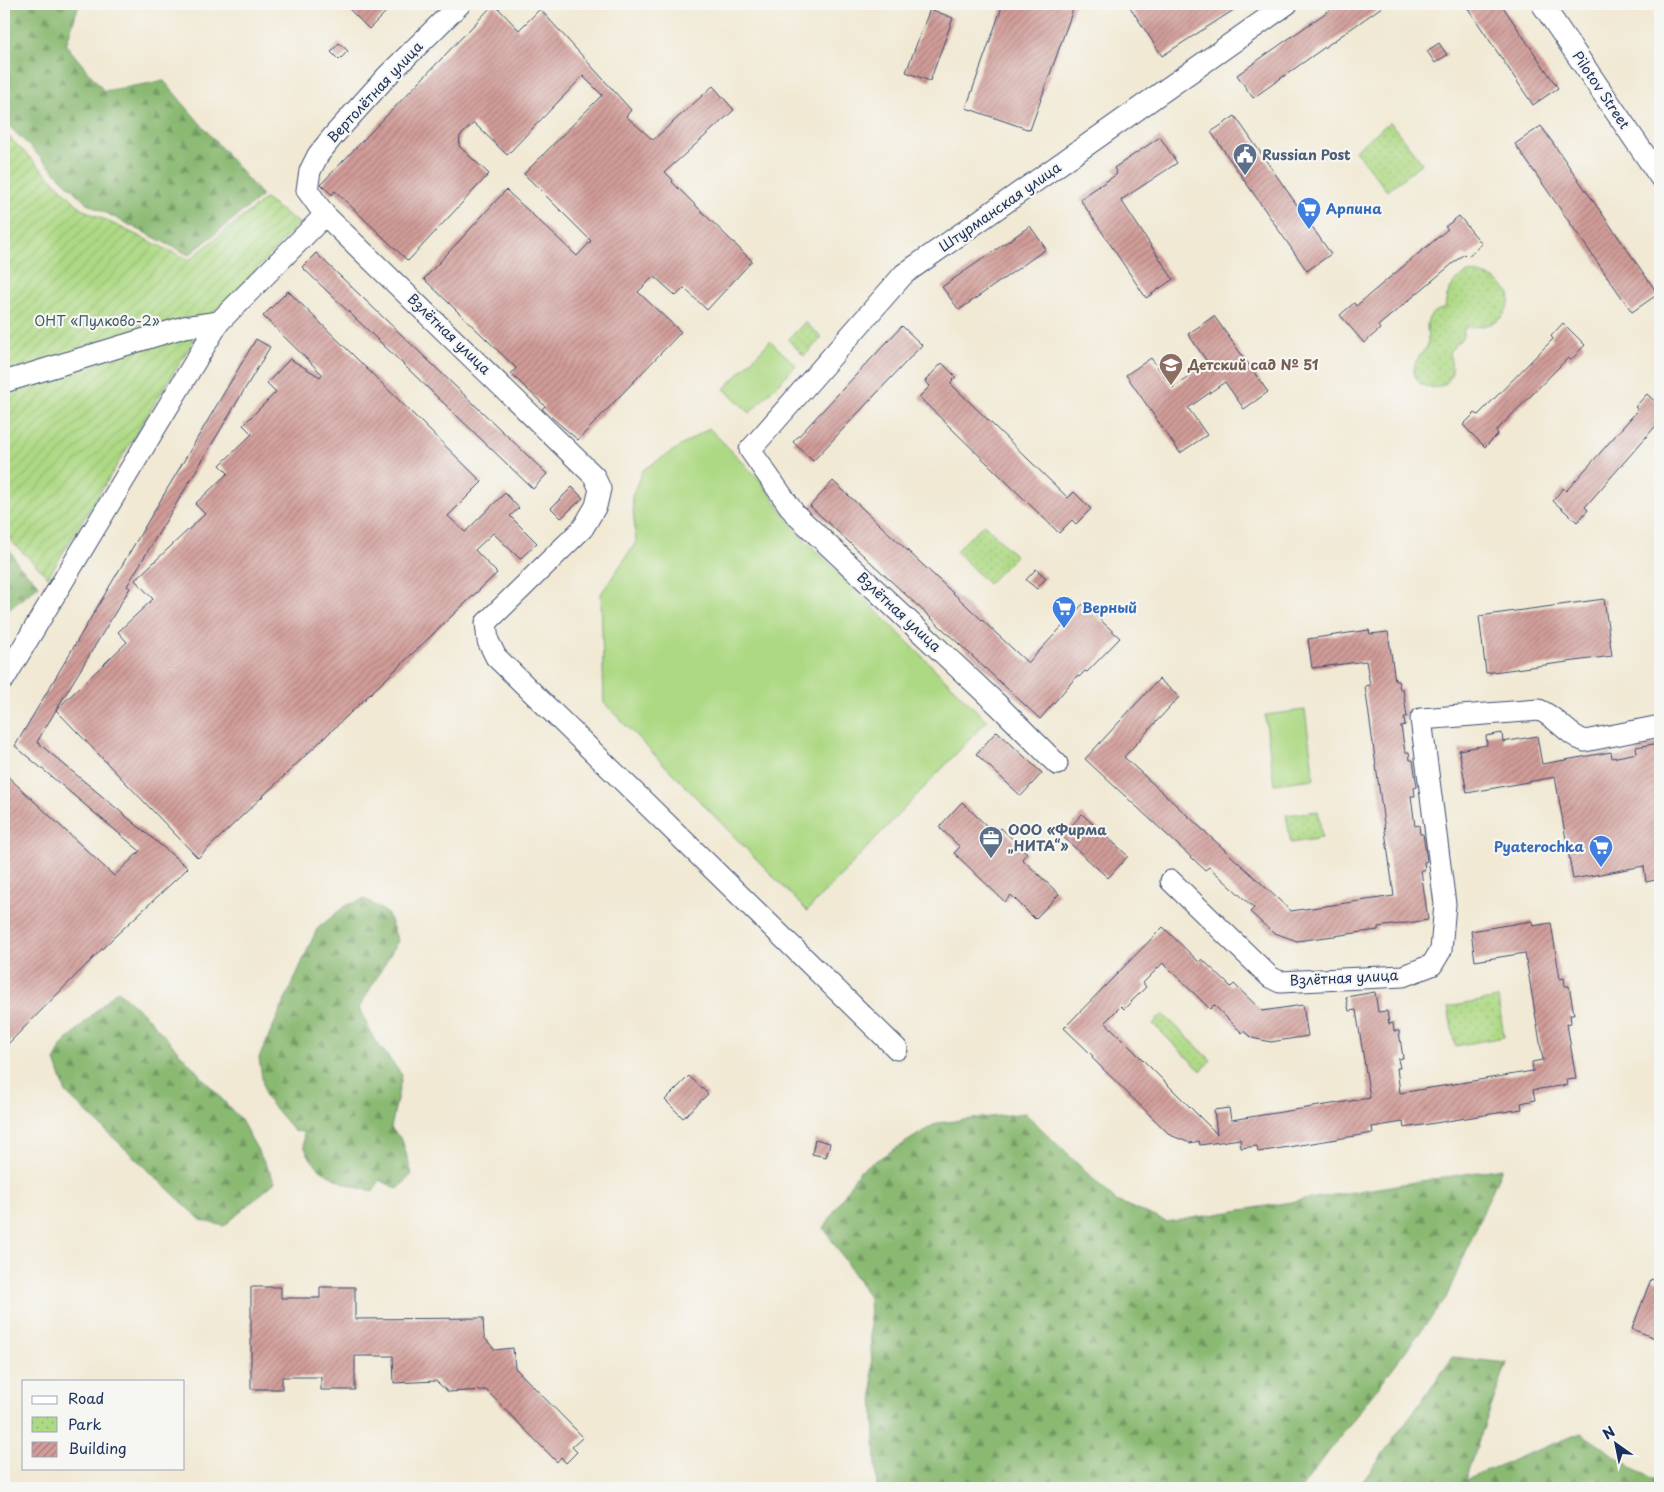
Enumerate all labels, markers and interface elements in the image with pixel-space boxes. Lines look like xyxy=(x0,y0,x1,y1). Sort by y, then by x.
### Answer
street label: Вертолётная улица xyxy=(322,36,427,147)
street label: Pilotov Street xyxy=(1568,47,1635,133)
public building icon: Russian Post xyxy=(1232,142,1258,176)
place label: Russian Post xyxy=(1262,144,1351,165)
street label: Штурманская улица xyxy=(934,156,1065,257)
supermarket icon: Арпина xyxy=(1296,196,1322,230)
place label: Арпина xyxy=(1326,198,1382,219)
street label: Взлётная улица xyxy=(403,288,496,379)
park label: ОНТ «Пулково-2» xyxy=(34,310,160,331)
school or university icon: Детский сад № 51 xyxy=(1158,352,1184,386)
place label: Детский сад № 51 xyxy=(1187,354,1319,375)
street label: Взлётная улица xyxy=(852,567,946,656)
supermarket icon: Верный xyxy=(1051,595,1077,629)
place label: Верный xyxy=(1082,597,1137,618)
place label: ООО «Фирма „НИТА“» xyxy=(1008,819,1107,856)
office icon: ООО «Фирма „НИТА“» xyxy=(978,825,1004,859)
supermarket icon: Pyaterochka xyxy=(1588,834,1614,868)
place label: Pyaterochka xyxy=(1494,836,1585,857)
street label: Взлётная улица xyxy=(1289,964,1399,991)
legend xyxy=(22,1380,185,1470)
text: Road xyxy=(68,1386,104,1409)
text: Park xyxy=(68,1412,102,1435)
north arrow xyxy=(1592,1420,1642,1470)
text: N xyxy=(1598,1421,1619,1445)
text: Building xyxy=(68,1436,127,1459)

